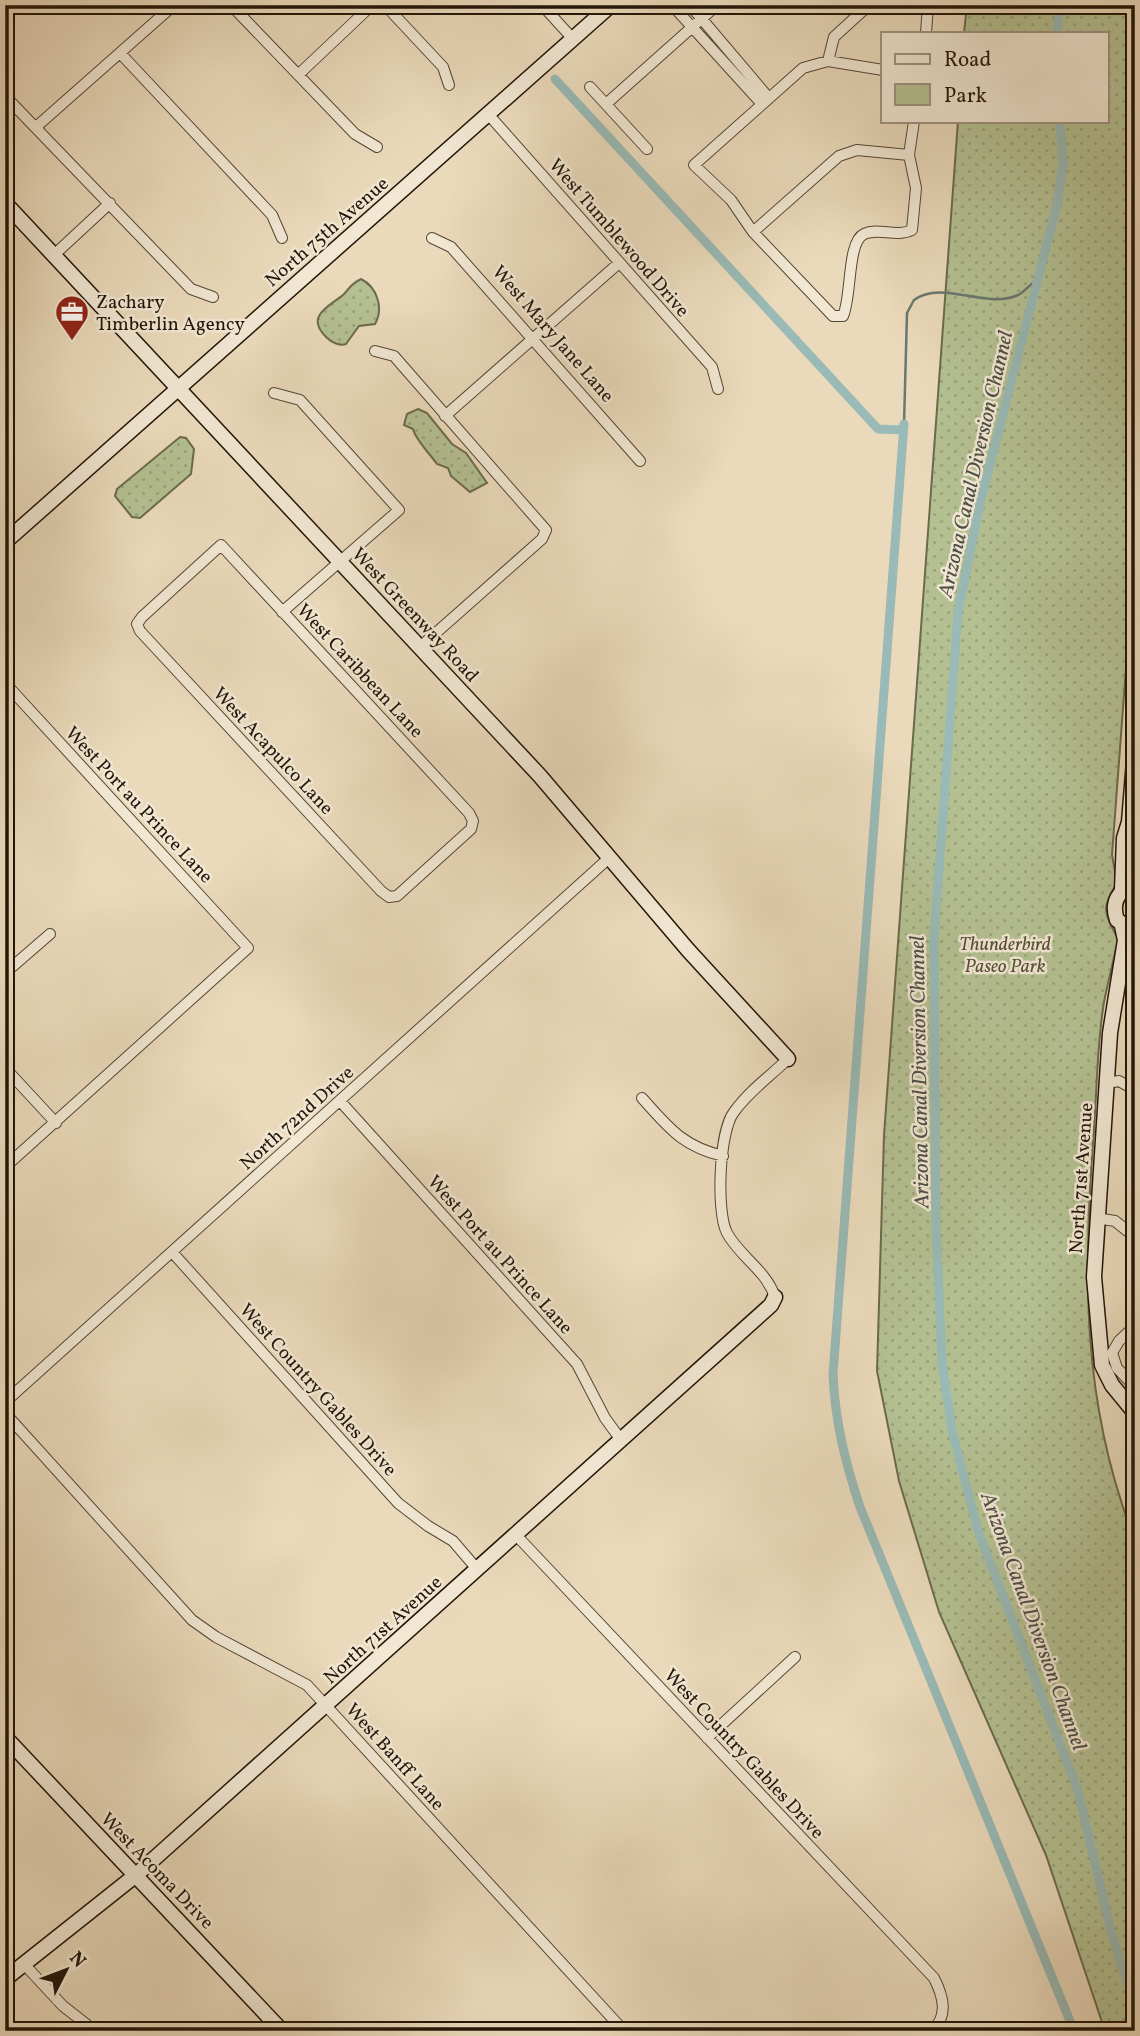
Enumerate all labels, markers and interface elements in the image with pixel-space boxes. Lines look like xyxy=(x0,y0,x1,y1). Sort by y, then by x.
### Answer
legend xyxy=(881,32,1108,122)
text: Road xyxy=(944,46,991,75)
text: Park xyxy=(944,82,987,111)
street label: West Tumblewood Drive xyxy=(542,153,695,323)
street label: North 75th Avenue xyxy=(260,171,395,294)
street label: West Mary Jane Lane xyxy=(486,260,619,409)
place label: Zachary Timberlin Agency xyxy=(96,290,245,338)
office icon: Zachary Timberlin Agency xyxy=(53,293,91,342)
water label: Arizona Canal Diversion Channel xyxy=(931,328,1021,602)
street label: West Greenway Road xyxy=(345,542,484,688)
street label: West Caribbean Lane xyxy=(290,598,429,744)
street label: West Acapulco Lane xyxy=(206,682,339,821)
street label: West Port au Prince Lane xyxy=(59,721,218,890)
park label: Thunderbird Paseo Park xyxy=(959,932,1051,980)
water label: Arizona Canal Diversion Channel xyxy=(904,935,937,1210)
street label: North 72nd Drive xyxy=(235,1060,360,1177)
street label: North 71st Avenue xyxy=(1064,1102,1100,1255)
street label: West Port au Prince Lane xyxy=(421,1170,578,1341)
street label: West Country Gables Drive xyxy=(233,1298,402,1482)
water label: Arizona Canal Diversion Channel xyxy=(972,1487,1093,1755)
street label: North 71st Avenue xyxy=(318,1570,448,1691)
street label: West Country Gables Drive xyxy=(657,1663,830,1845)
street label: West Banff Lane xyxy=(339,1698,450,1817)
street label: West Acoma Drive xyxy=(94,1807,219,1936)
north arrow xyxy=(32,1934,102,2004)
text: N xyxy=(63,1946,92,1974)

